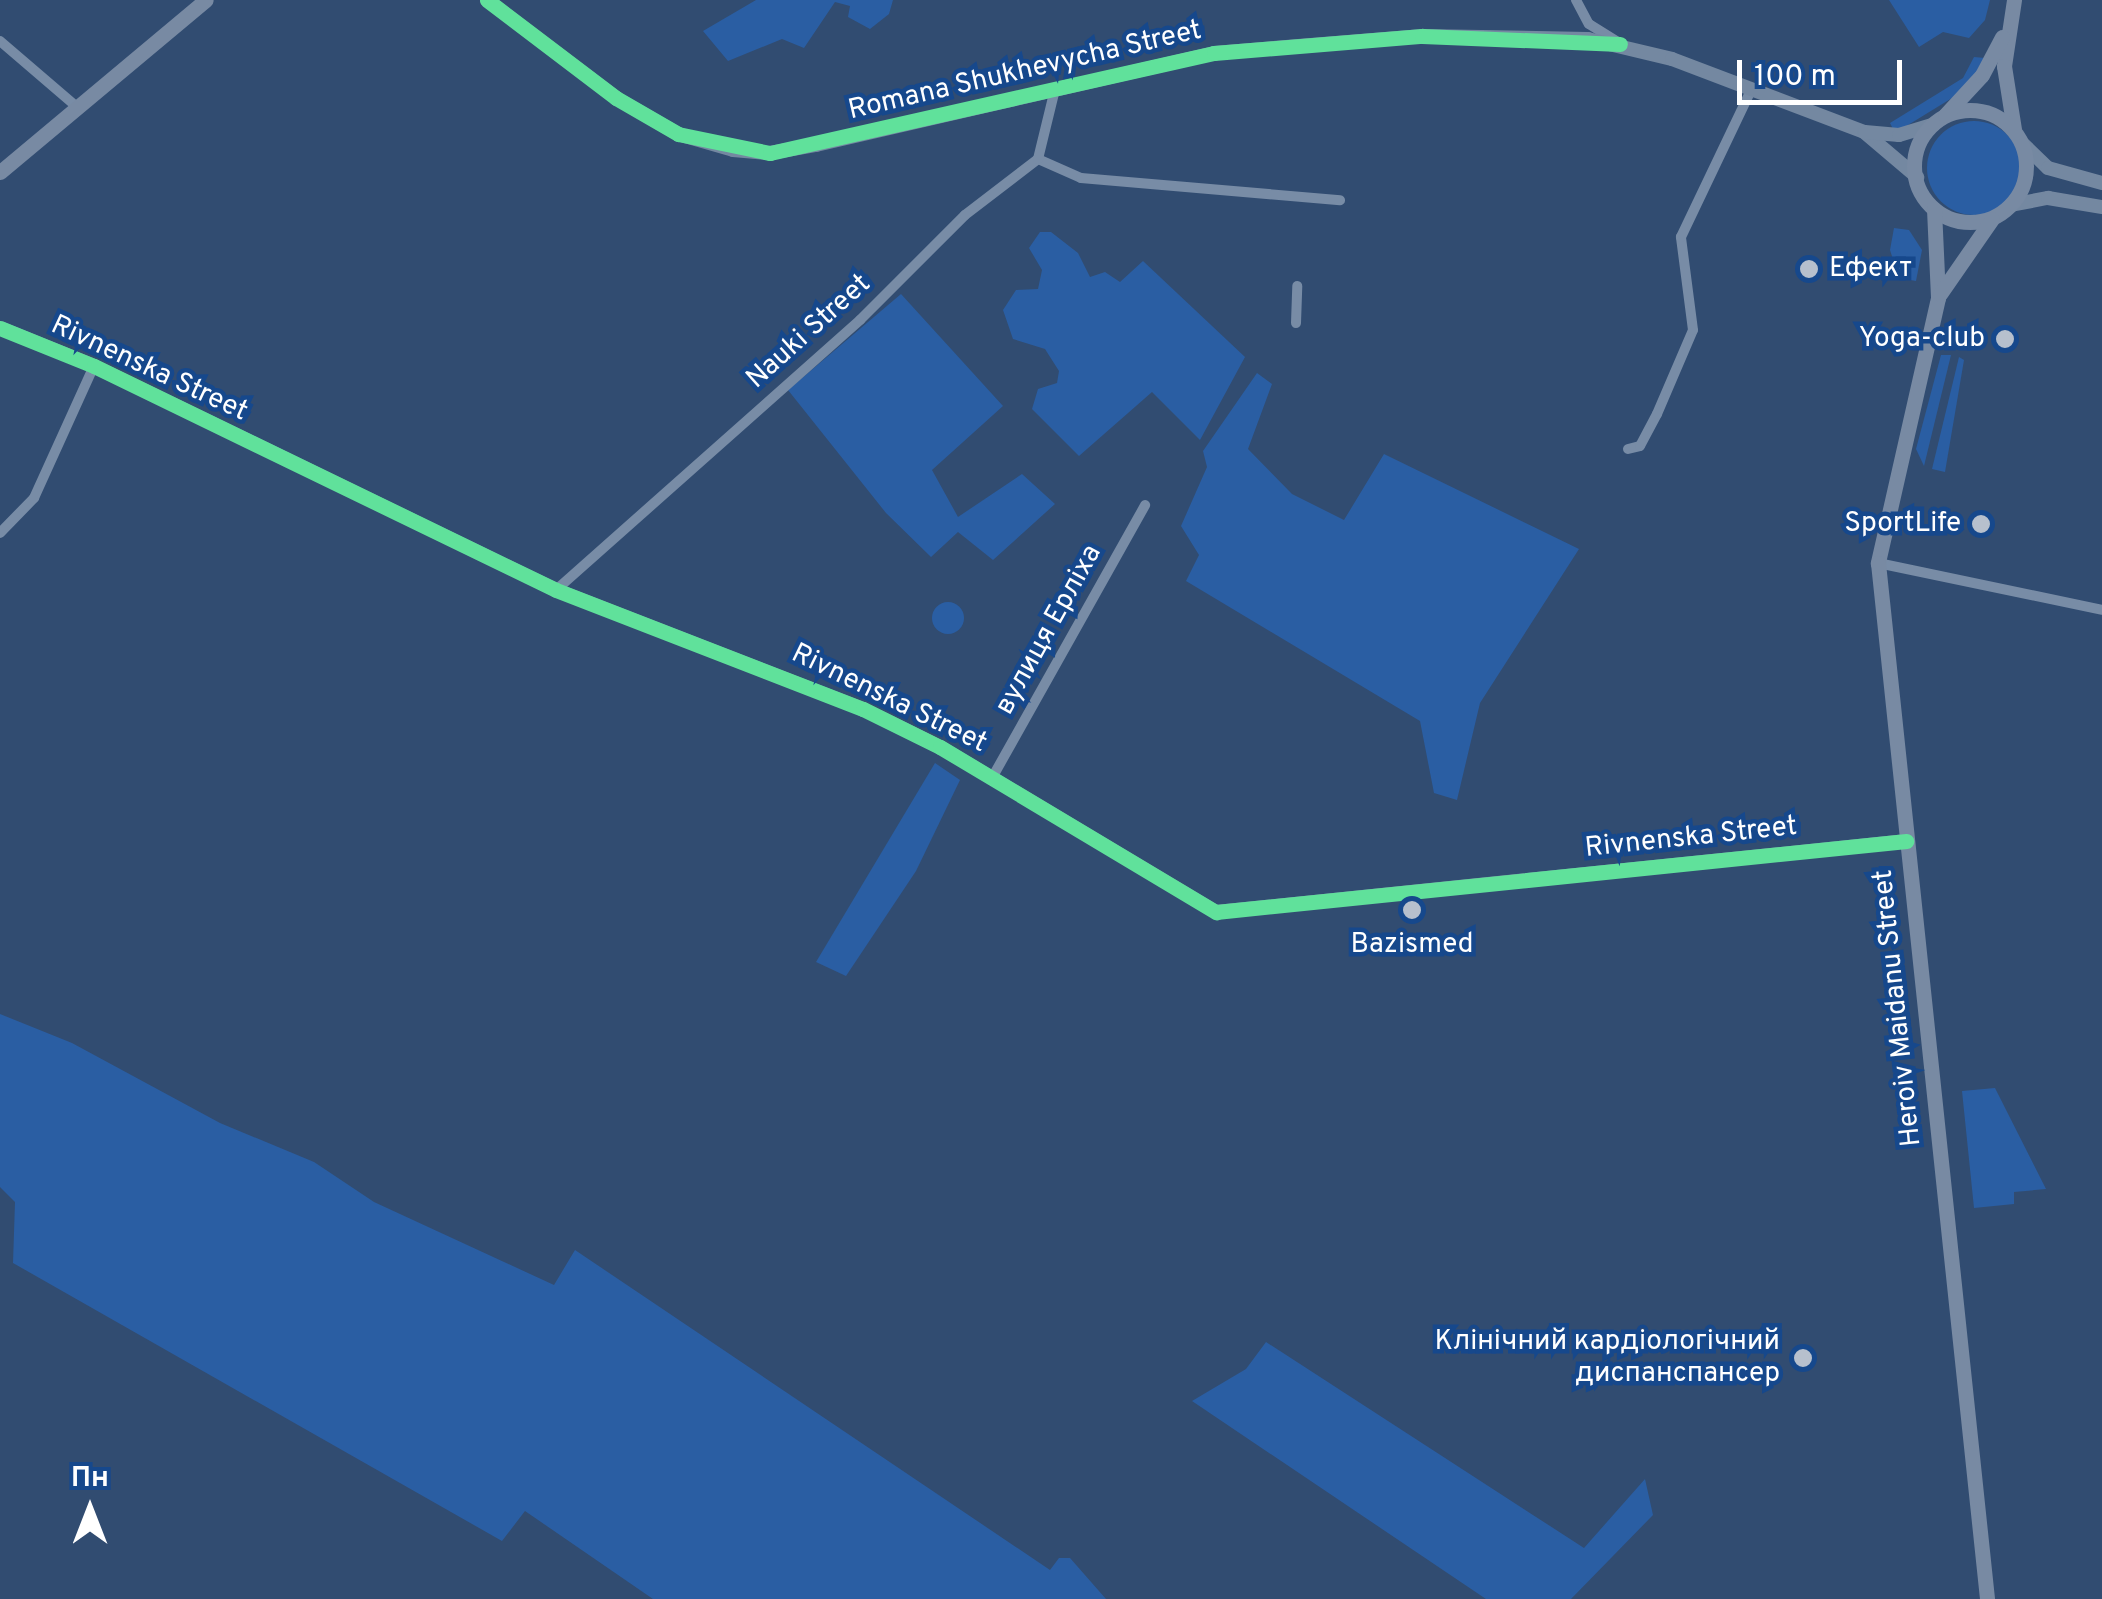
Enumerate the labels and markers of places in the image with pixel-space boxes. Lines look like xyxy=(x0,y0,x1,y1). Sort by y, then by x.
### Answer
place label: Ефект xyxy=(1829,252,1912,286)
marker: Ефект xyxy=(1798,258,1820,280)
place label: Yoga-club xyxy=(1859,322,1985,356)
marker: Yoga-club xyxy=(1994,328,2016,350)
place label: SportLife xyxy=(1844,507,1961,541)
marker: SportLife xyxy=(1970,513,1992,535)
marker: Bazismed xyxy=(1399,897,1425,923)
place label: Bazismed xyxy=(1350,928,1474,962)
place label: Клінічний кардіологічний диспанспансер xyxy=(1434,1325,1780,1391)
marker: Клінічний кардіологічний диспанспансер xyxy=(1790,1345,1816,1371)

